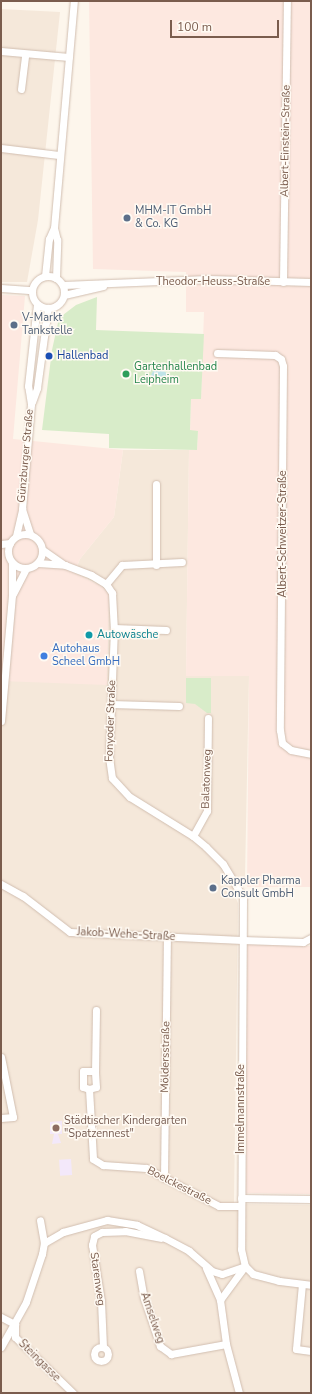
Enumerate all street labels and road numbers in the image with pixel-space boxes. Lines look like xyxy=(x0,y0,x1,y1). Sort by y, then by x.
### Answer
street label: Albert-Einstein-Straße xyxy=(278,85,294,197)
street label: Theodor-Heuss-Straße xyxy=(156,275,270,289)
street label: Günzburger Straße xyxy=(15,409,37,503)
street label: Albert-Schweitzer-Straße xyxy=(276,470,290,598)
street label: Fonyoder Straße xyxy=(103,680,119,762)
street label: Balatonweg xyxy=(199,749,215,809)
street label: Jakob-Wehe-Straße xyxy=(76,926,176,944)
street label: Möldersstraße xyxy=(159,1021,173,1093)
street label: Immelmannstraße xyxy=(234,1064,248,1154)
street label: Boelckestraße xyxy=(145,1164,213,1208)
street label: Starenweg xyxy=(87,1251,107,1307)
street label: Amselweg xyxy=(137,1291,167,1345)
street label: Steingasse xyxy=(15,1337,63,1385)

